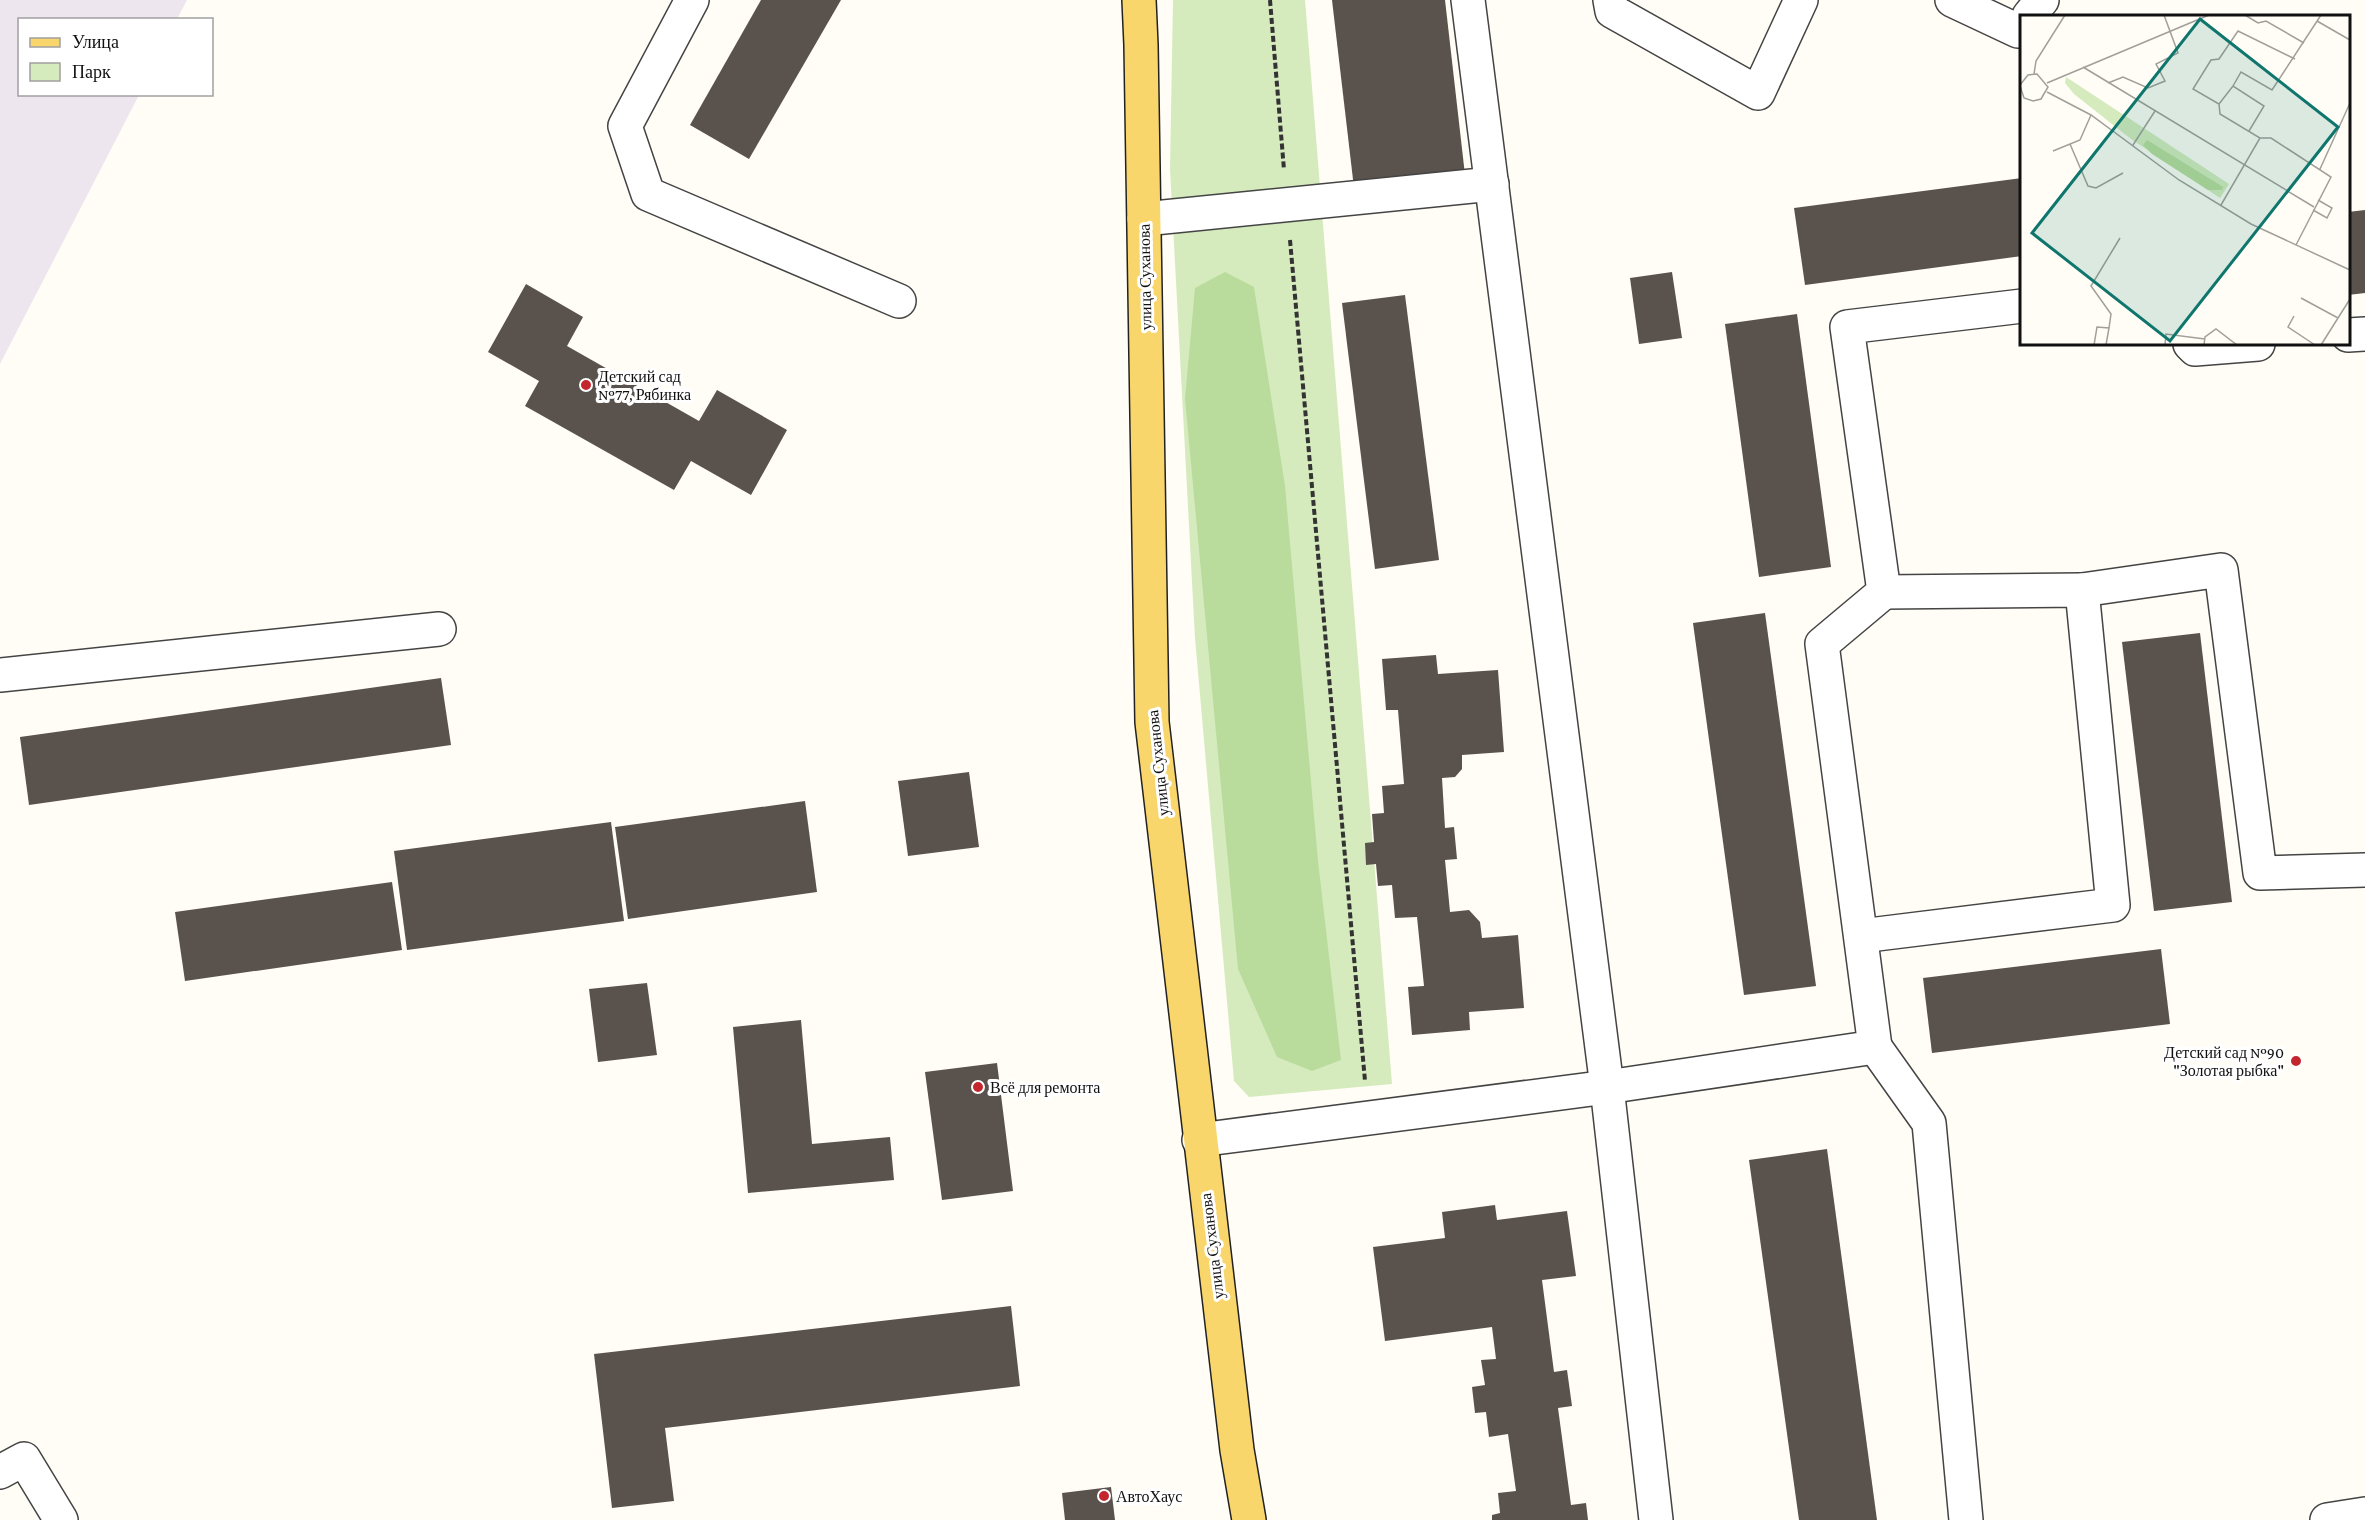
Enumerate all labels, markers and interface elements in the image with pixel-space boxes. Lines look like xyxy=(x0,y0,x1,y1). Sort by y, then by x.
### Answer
inset map xyxy=(2020,15,2350,345)
legend xyxy=(18,18,213,96)
text: Улица xyxy=(72,32,119,52)
text: Парк xyxy=(72,62,111,82)
street label: улица Суханова xyxy=(1136,223,1155,330)
place label: Детский сад №77, Рябинка xyxy=(598,368,691,403)
marker: Детский сад №77, Рябинка xyxy=(579,378,593,392)
street label: улица Суханова xyxy=(1144,709,1173,817)
place label: Детский сад №90 "Золотая рыбка" xyxy=(2164,1044,2284,1080)
marker: Детский сад №90 "Золотая рыбка" xyxy=(2289,1054,2303,1068)
place label: Всё для ремонта xyxy=(990,1079,1100,1097)
marker: Всё для ремонта xyxy=(971,1080,985,1094)
street label: улица Суханова xyxy=(1197,1192,1228,1300)
place label: АвтоХаус xyxy=(1116,1488,1182,1506)
marker: АвтоХаус xyxy=(1097,1489,1111,1503)

